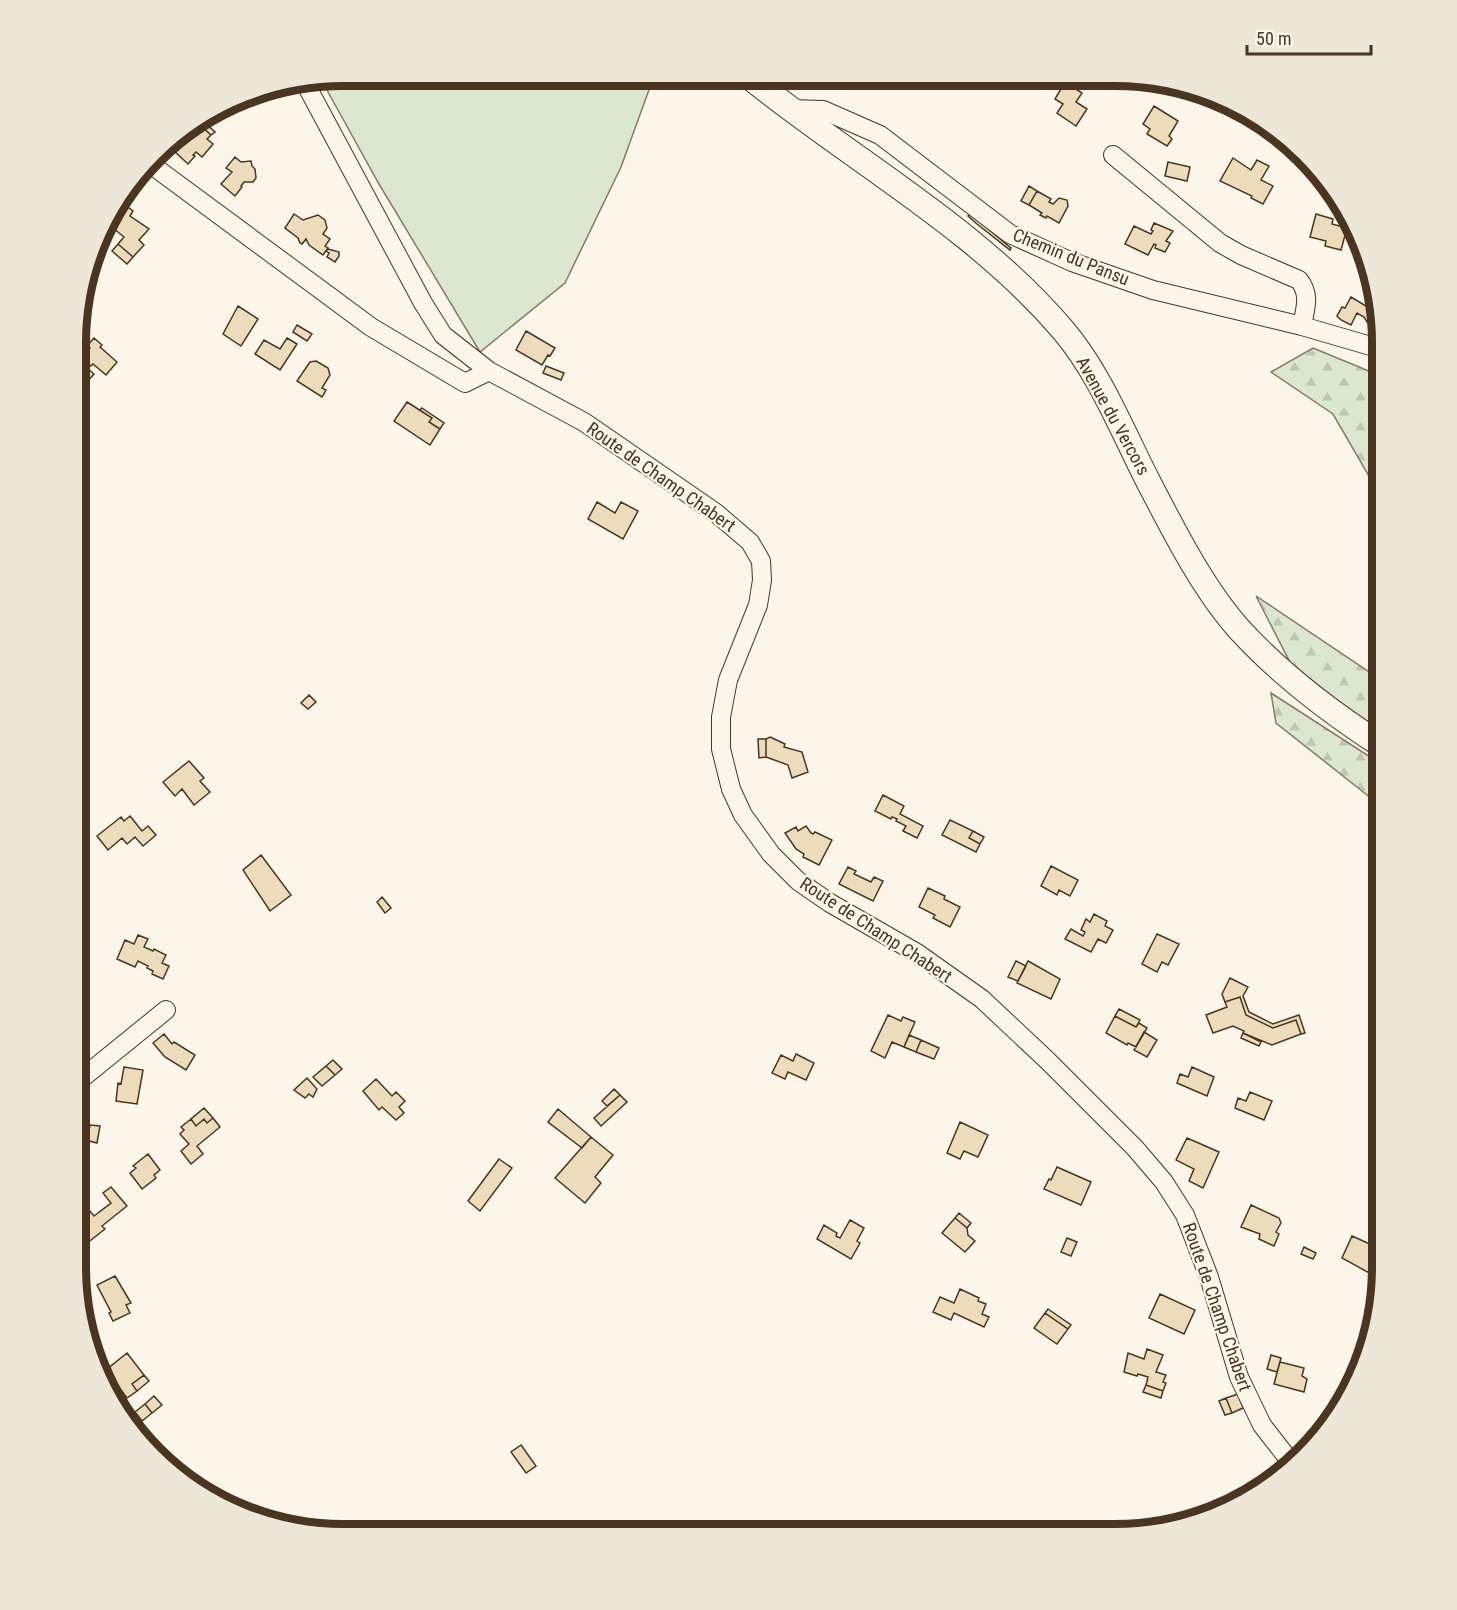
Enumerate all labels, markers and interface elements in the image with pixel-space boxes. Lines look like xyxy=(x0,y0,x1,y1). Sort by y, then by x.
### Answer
scale bar xyxy=(1247,18,1372,56)
text: 50 m xyxy=(1256,28,1291,49)
street label: Chemin du Pansu xyxy=(1010,224,1132,289)
street label: Avenue du Vercors xyxy=(1072,353,1155,479)
street label: Route de Champ Chabert xyxy=(583,417,740,536)
street label: Route de Champ Chabert xyxy=(796,873,956,987)
street label: Route de Champ Chabert xyxy=(1179,1220,1256,1394)

